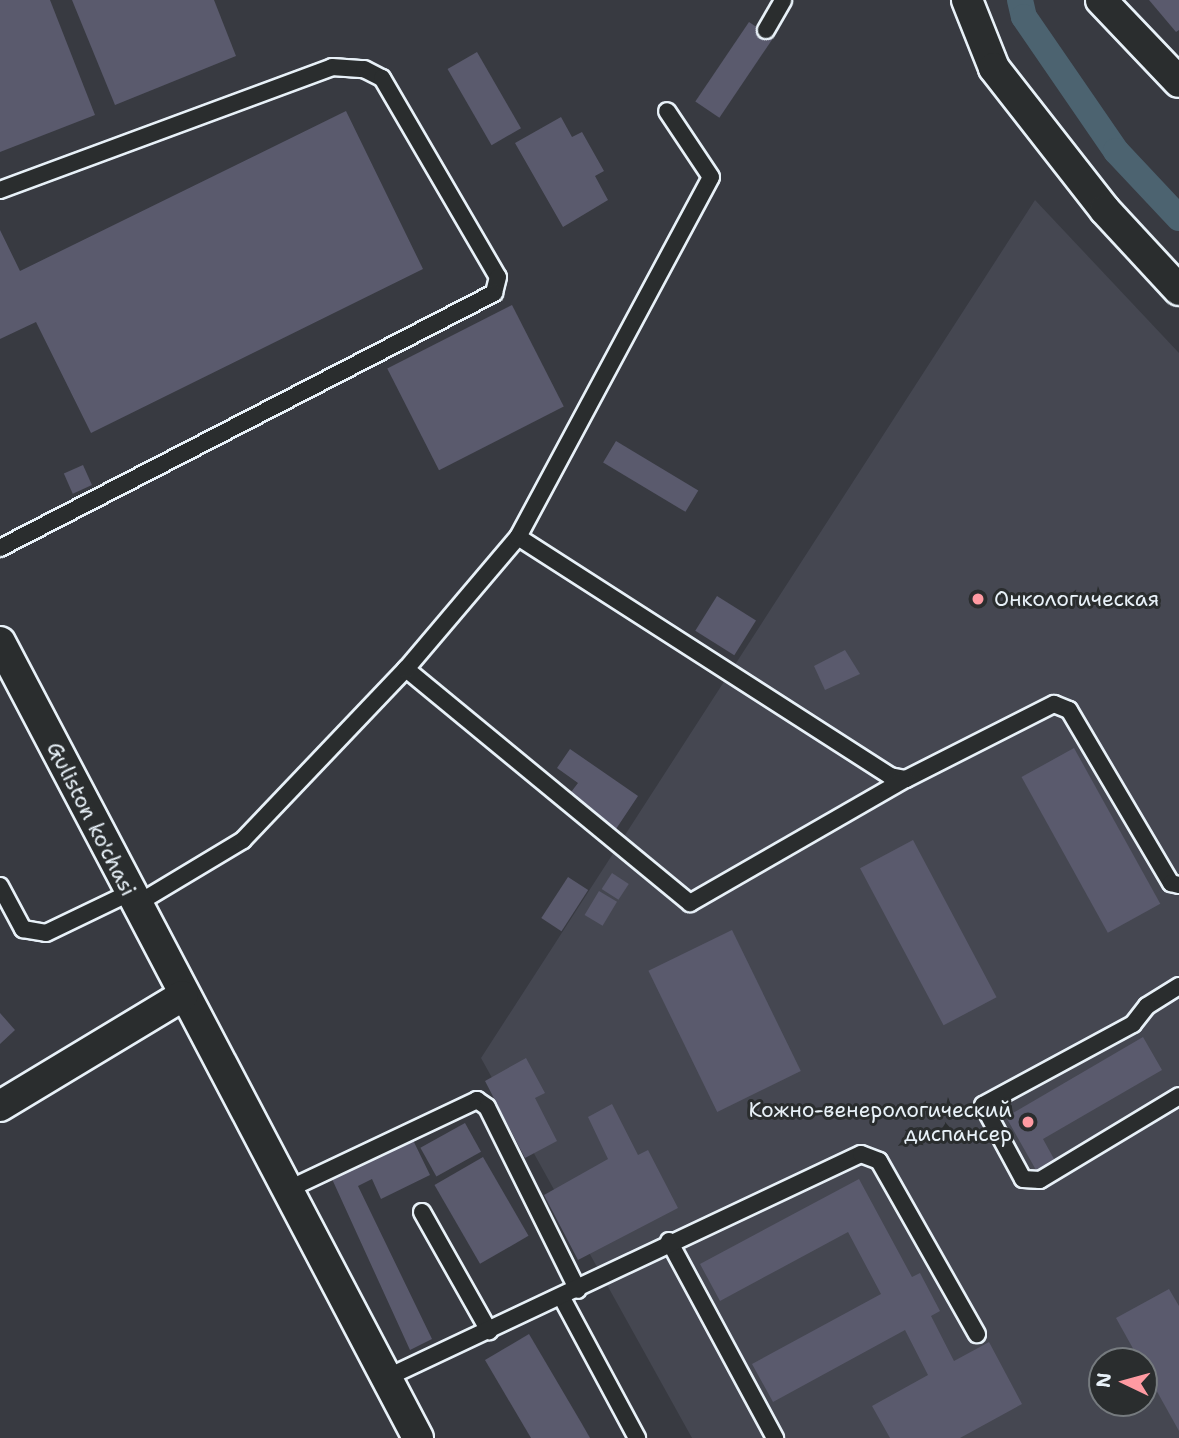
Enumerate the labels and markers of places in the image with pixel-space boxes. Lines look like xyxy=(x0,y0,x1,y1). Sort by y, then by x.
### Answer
place label: Онкологическая xyxy=(994,586,1159,612)
marker: Онкологическая xyxy=(968,589,988,609)
place label: Кожно-венерологический диспансер xyxy=(748,1097,1012,1147)
marker: Кожно-венерологический диспансер xyxy=(1018,1112,1038,1132)

